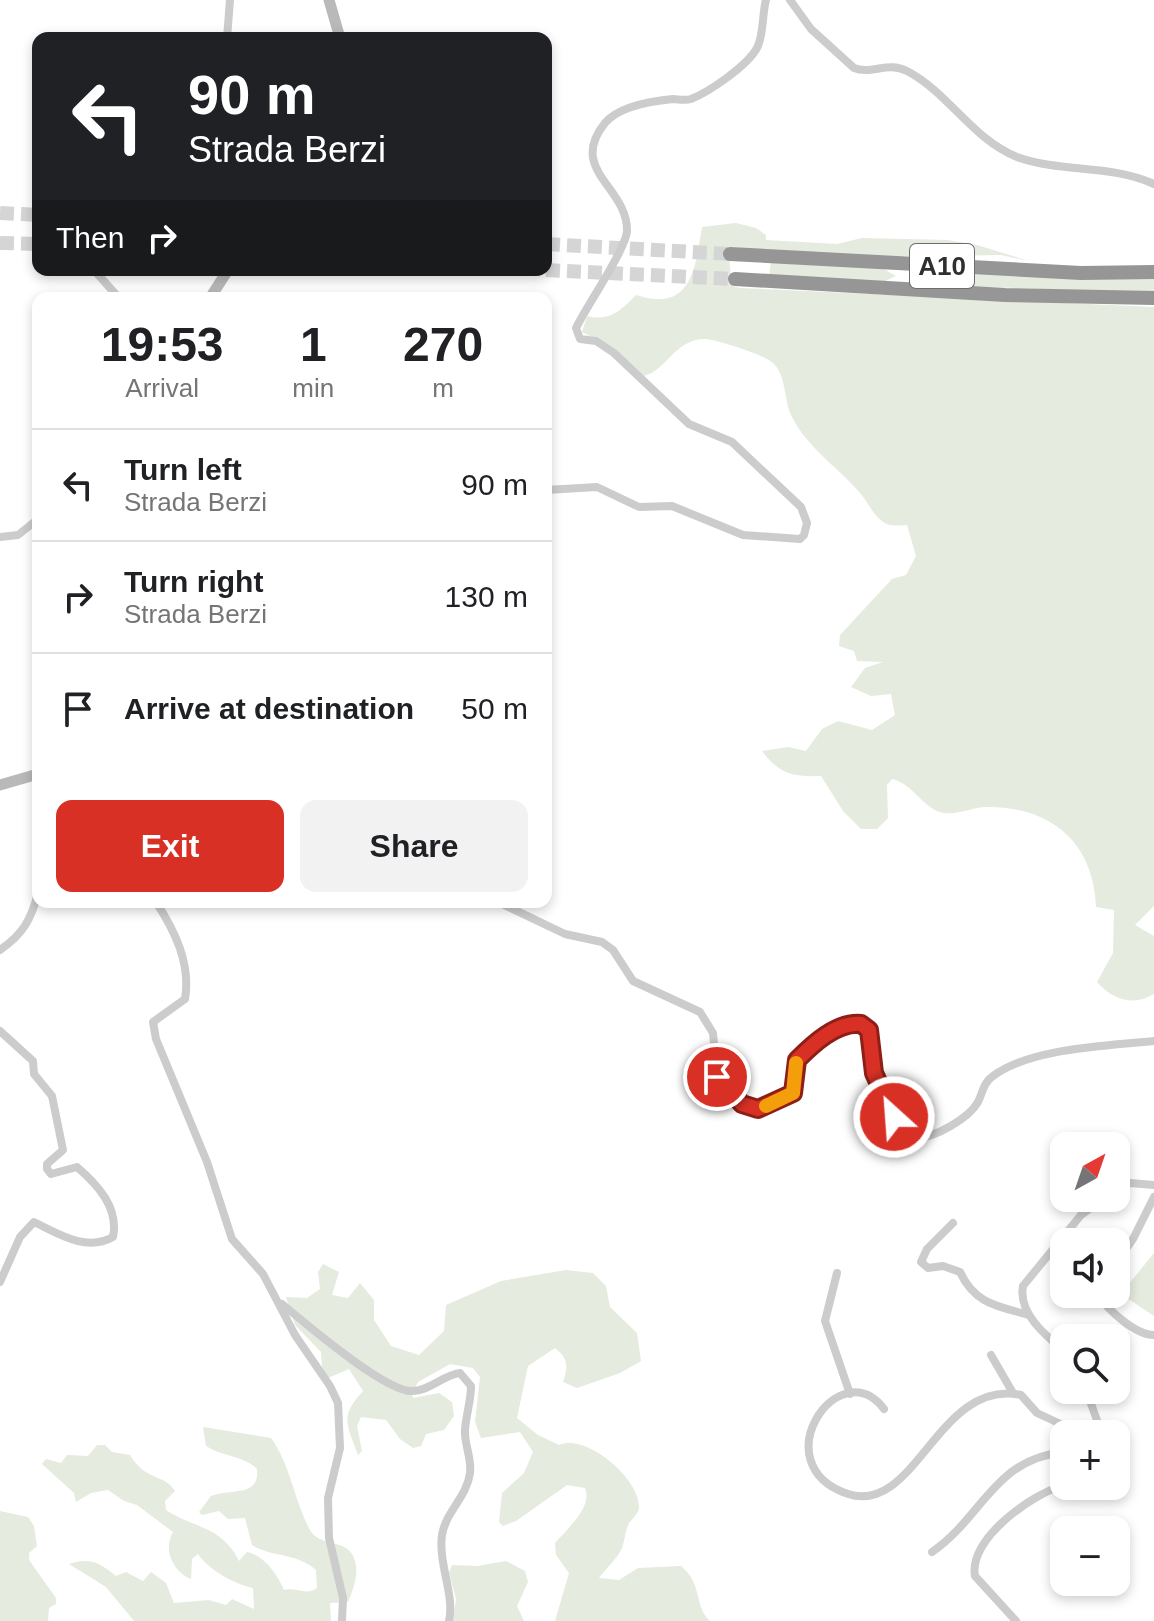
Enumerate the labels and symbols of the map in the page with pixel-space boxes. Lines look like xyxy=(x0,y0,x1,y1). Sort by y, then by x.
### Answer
road number: A10 xyxy=(910,244,974,288)
pin xyxy=(683,1043,751,1111)
position arrow xyxy=(852,1075,936,1159)
north arrow xyxy=(1050,1132,1130,1212)

